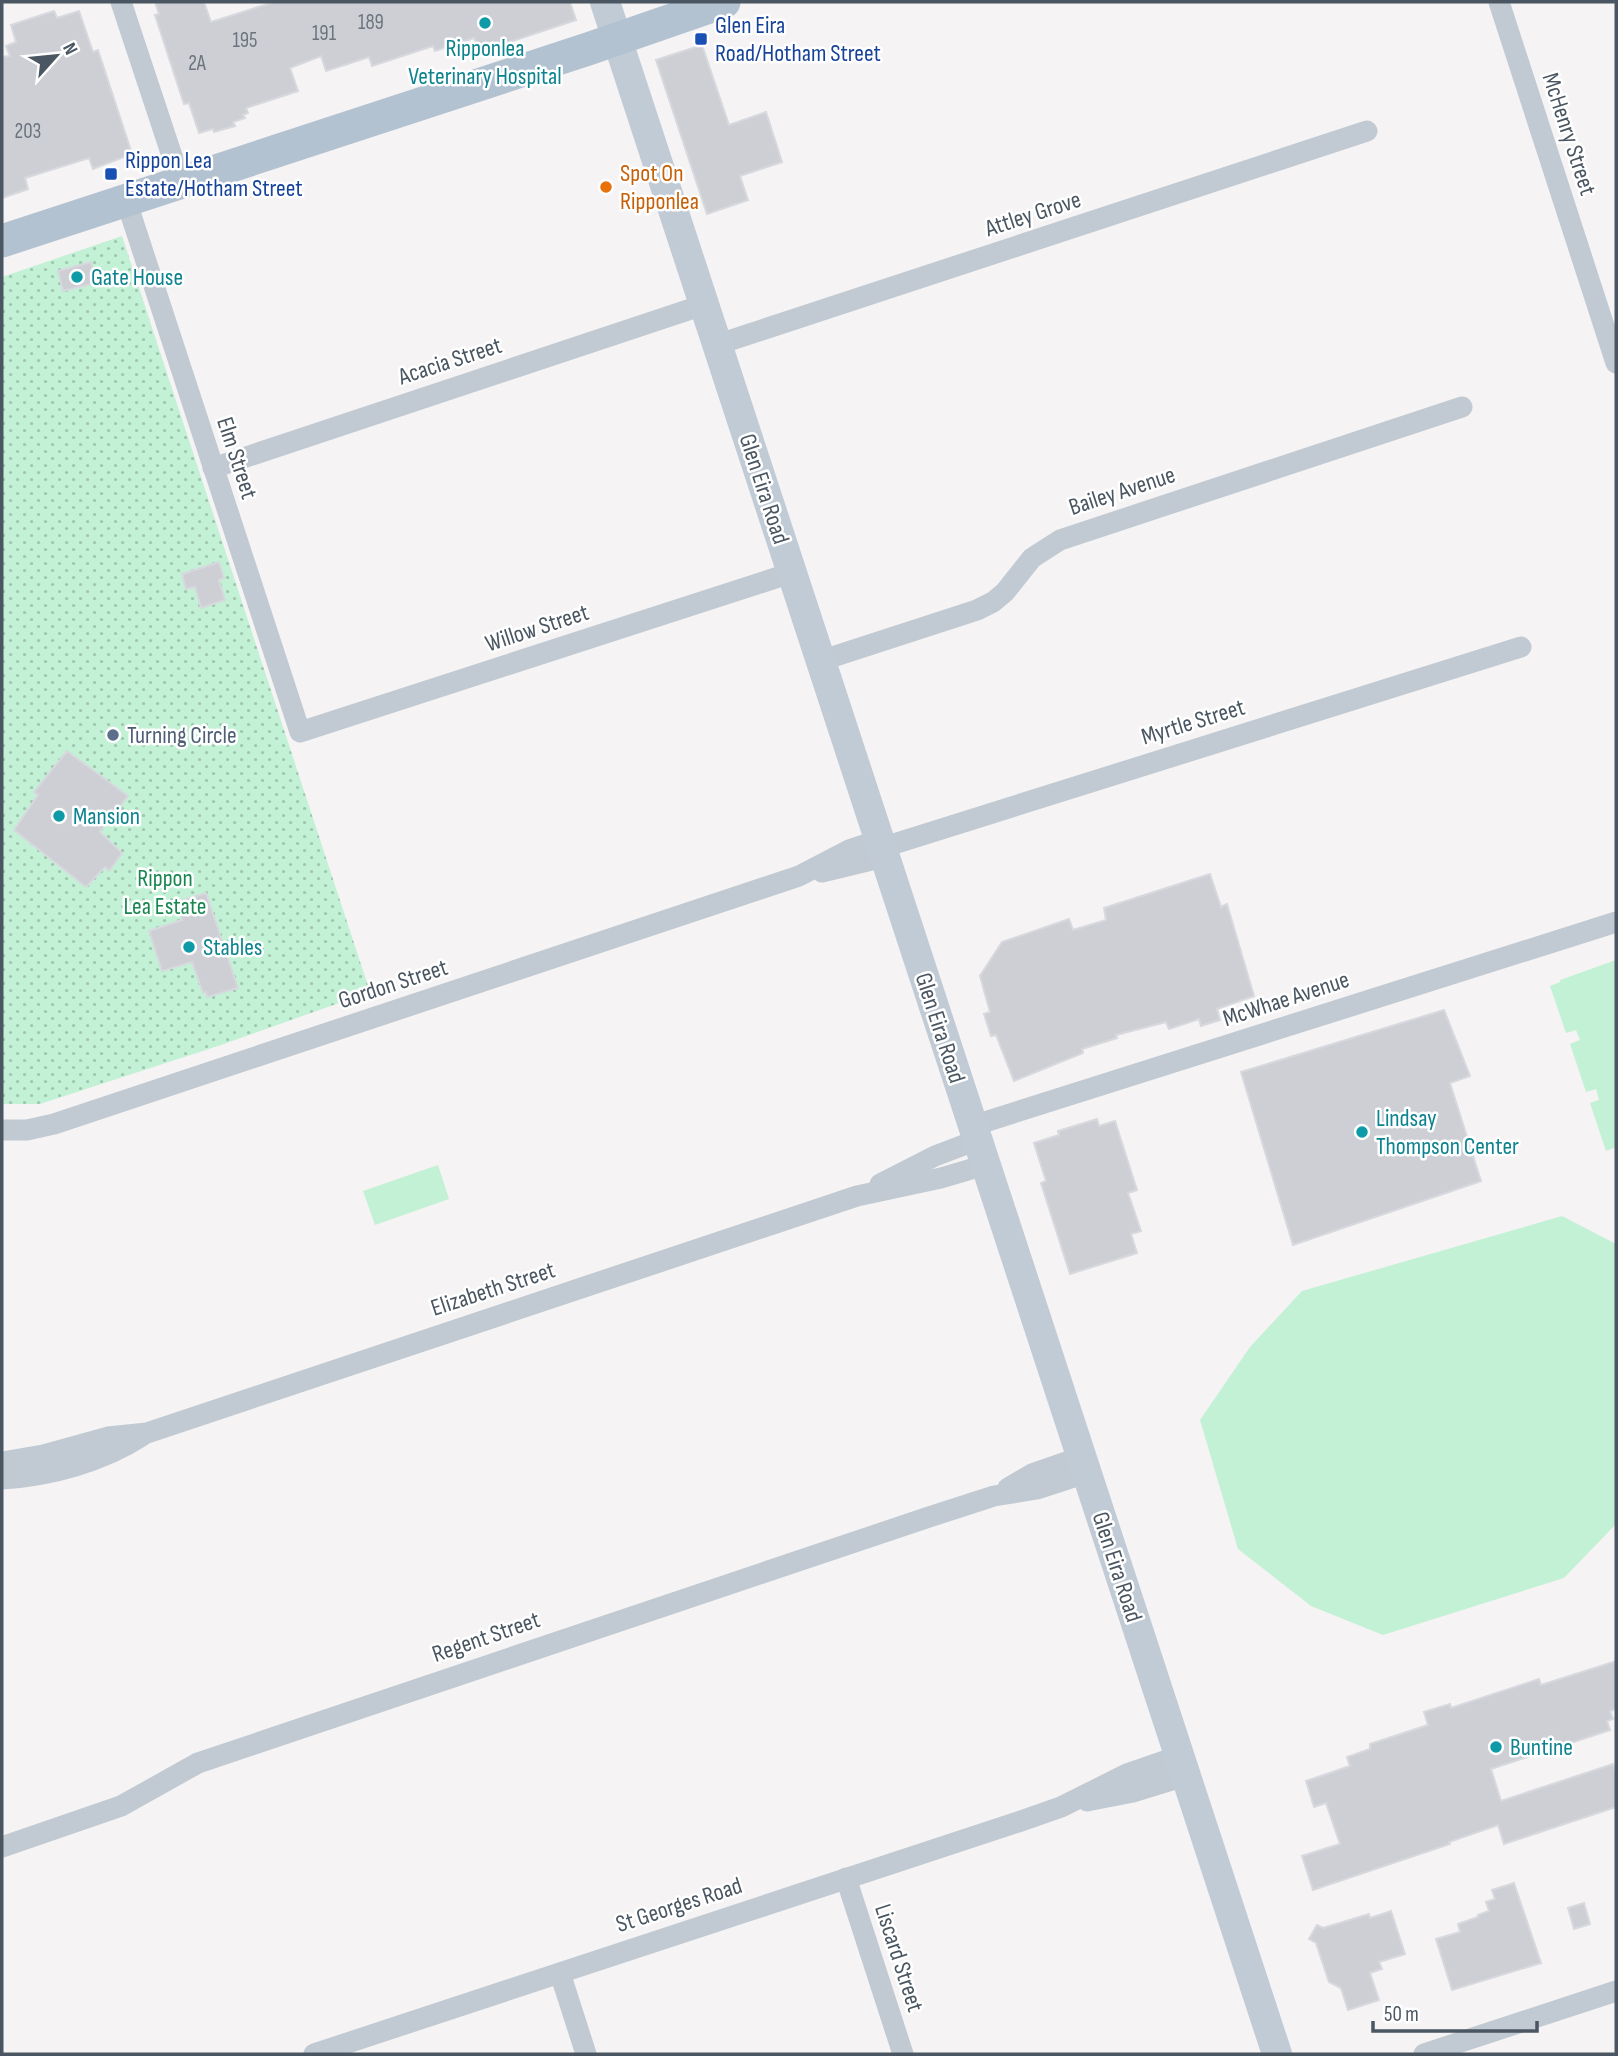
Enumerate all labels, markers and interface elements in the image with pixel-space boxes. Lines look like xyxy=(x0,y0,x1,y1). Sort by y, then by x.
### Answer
house number: 189 xyxy=(358,10,384,35)
place label: Glen Eira Road/Hotham Street xyxy=(715,11,881,68)
marker: Ripponlea Veterinary Hospital xyxy=(477,15,493,31)
north arrow xyxy=(21,21,91,91)
house number: 191 xyxy=(312,21,337,46)
house number: 195 xyxy=(232,28,258,53)
marker: Glen Eira Road/Hotham Street xyxy=(693,31,709,47)
place label: Ripponlea Veterinary Hospital xyxy=(408,34,562,91)
text: N xyxy=(57,39,82,59)
house number: 2A xyxy=(188,51,207,76)
street label: McHenry Street xyxy=(1536,69,1602,199)
house number: 203 xyxy=(15,119,41,144)
place label: Rippon Lea Estate/Hotham Street xyxy=(125,146,303,203)
place label: Spot On Ripponlea xyxy=(620,159,699,216)
marker: Rippon Lea Estate/Hotham Street xyxy=(103,166,119,182)
marker: Spot On Ripponlea xyxy=(598,179,614,195)
street label: Attley Grove xyxy=(980,185,1085,243)
place label: Gate House xyxy=(91,263,183,292)
marker: Gate House xyxy=(69,269,85,285)
street label: Acacia Street xyxy=(394,331,505,392)
street label: Elm Street xyxy=(210,413,264,503)
street label: Glen Eira Road xyxy=(733,430,795,548)
street label: Bailey Avenue xyxy=(1065,460,1179,522)
street label: Willow Street xyxy=(482,598,592,658)
street label: Myrtle Street xyxy=(1138,693,1248,751)
place label: Turning Circle xyxy=(127,721,237,750)
marker: Turning Circle xyxy=(105,727,121,743)
place label: Mansion xyxy=(73,802,140,831)
marker: Mansion xyxy=(51,808,67,824)
park label: Rippon Lea Estate xyxy=(123,864,207,921)
place label: Stables xyxy=(203,933,262,962)
marker: Stables xyxy=(181,939,197,955)
street label: Gordon Street xyxy=(335,953,451,1015)
street label: McWhae Avenue xyxy=(1219,965,1353,1033)
street label: Glen Eira Road xyxy=(909,969,971,1087)
place label: Lindsay Thompson Center xyxy=(1376,1104,1519,1161)
marker: Lindsay Thompson Center xyxy=(1354,1124,1370,1140)
street label: Elizabeth Street xyxy=(427,1255,559,1323)
street label: Glen Eira Road xyxy=(1086,1508,1148,1626)
street label: Regent Street xyxy=(428,1605,544,1669)
place label: Buntine xyxy=(1510,1733,1573,1762)
marker: Buntine xyxy=(1488,1739,1504,1755)
street label: St Georges Road xyxy=(612,1871,746,1939)
street label: Liscard Street xyxy=(868,1901,930,2015)
scale bar xyxy=(1373,1990,1538,2034)
text: 50 m xyxy=(1384,2002,1419,2027)

